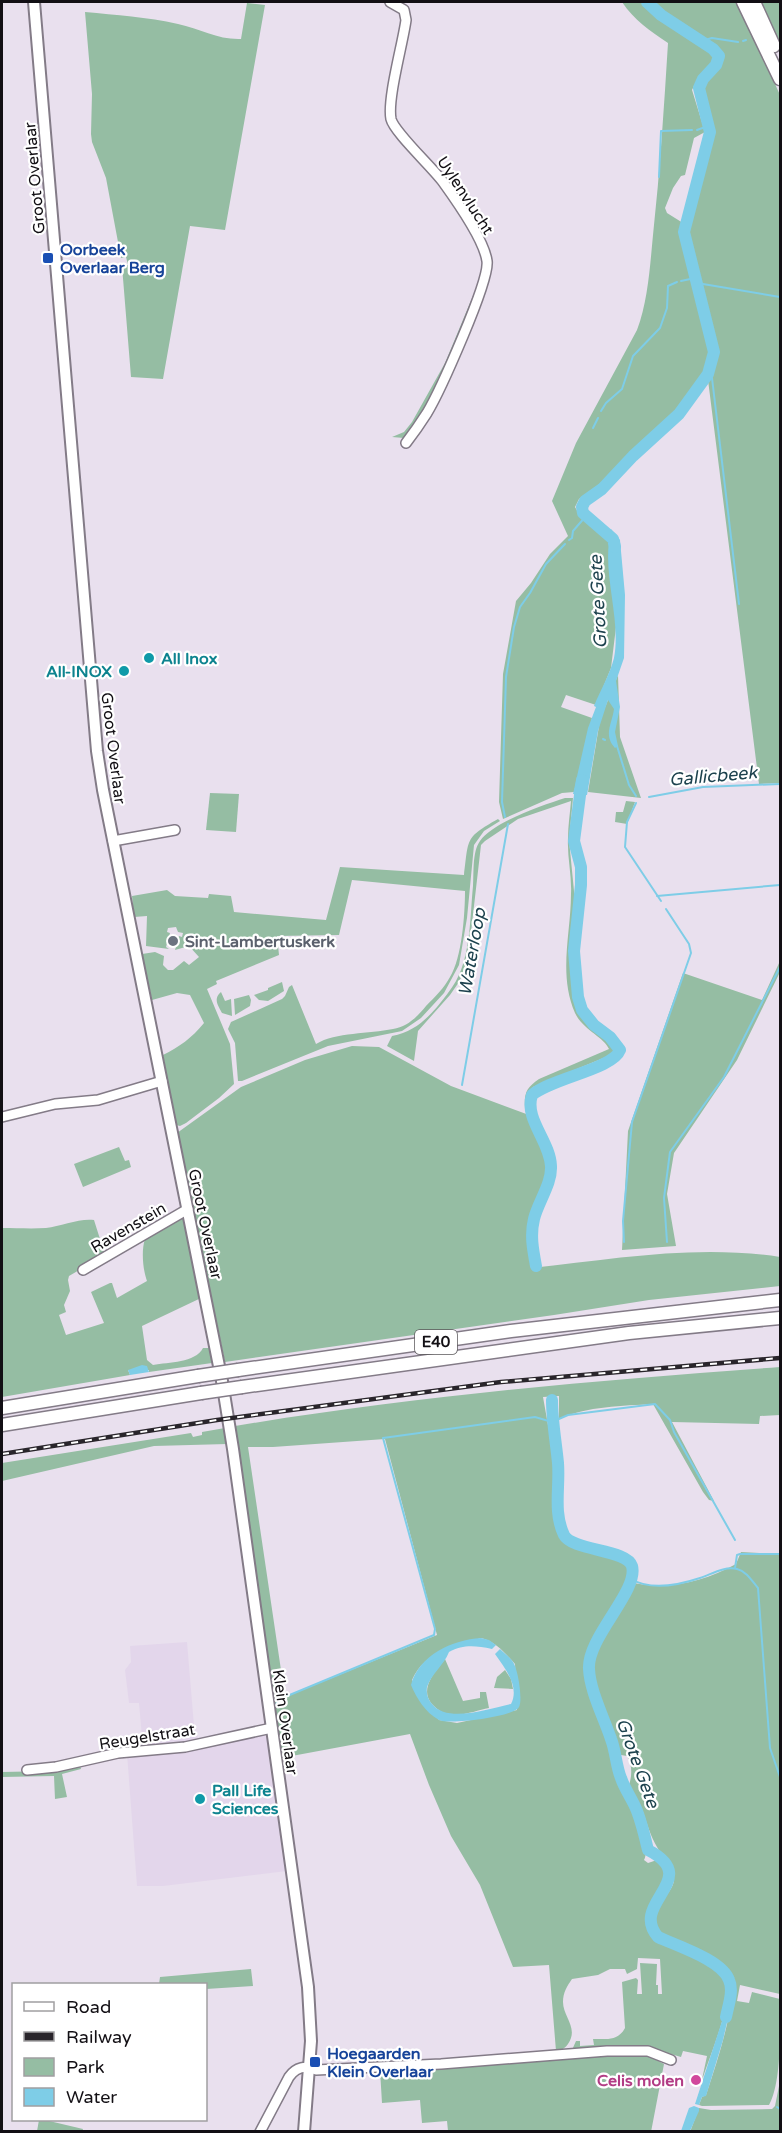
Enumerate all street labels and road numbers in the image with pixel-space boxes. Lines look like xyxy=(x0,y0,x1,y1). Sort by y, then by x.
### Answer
street label: Groot Overlaar xyxy=(20,120,50,235)
street label: Uylenvlucht xyxy=(432,153,498,239)
street label: Groot Overlaar xyxy=(96,691,130,806)
street label: Groot Overlaar xyxy=(184,1167,227,1282)
street label: Ravenstein xyxy=(87,1198,170,1257)
road number: E40 xyxy=(415,1330,457,1354)
street label: Klein Overlaar xyxy=(268,1668,302,1777)
street label: Reugelstraat xyxy=(98,1720,197,1754)

